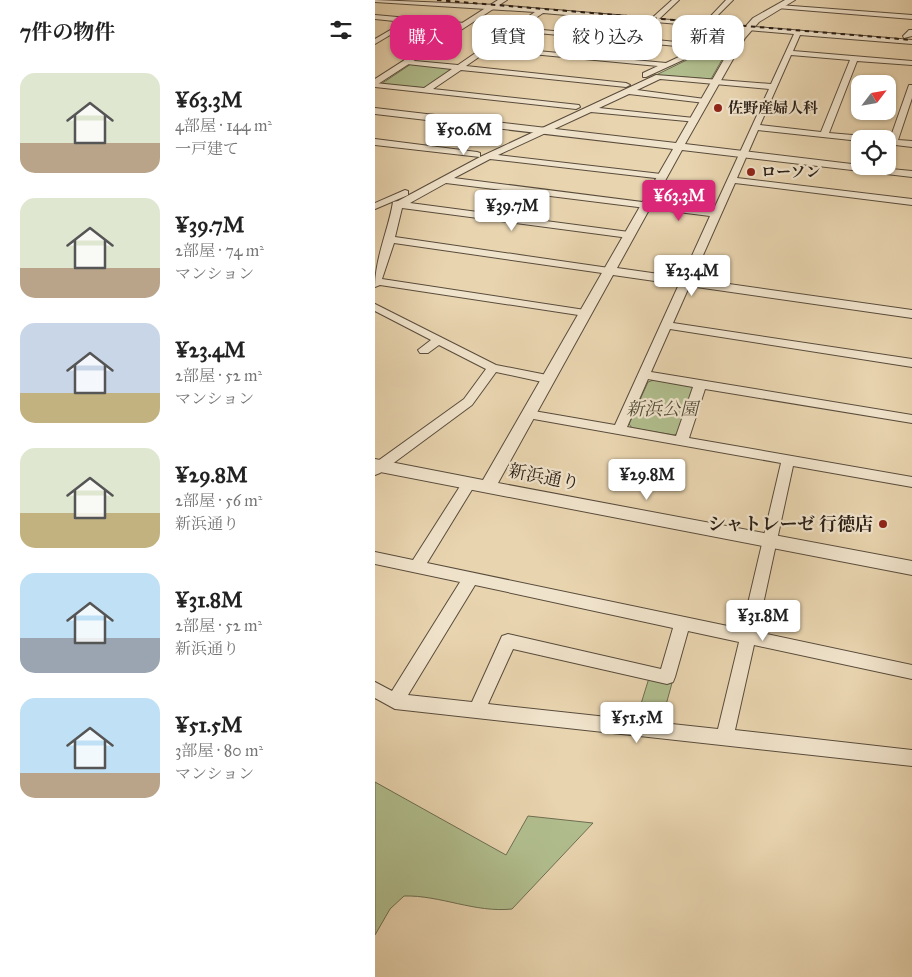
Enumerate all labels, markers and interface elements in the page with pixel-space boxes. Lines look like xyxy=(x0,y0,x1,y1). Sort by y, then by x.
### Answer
chip: 購入 xyxy=(390,15,462,60)
chip: 賃貸 xyxy=(472,15,544,60)
chip: 絞り込み xyxy=(554,15,662,60)
chip: 新着 xyxy=(672,15,744,60)
icon: filters xyxy=(327,16,355,44)
text: 7件の物件 xyxy=(20,19,115,45)
north arrow xyxy=(851,75,896,120)
map controls xyxy=(851,75,896,175)
text: ¥63.3M xyxy=(175,87,242,113)
icon: home xyxy=(60,93,120,153)
place label: 佐野産婦人科 xyxy=(728,99,818,117)
marker: 佐野産婦人科 xyxy=(712,102,724,114)
pin: ¥50.6M xyxy=(423,114,505,156)
text: 4部屋 · 144 m² xyxy=(175,116,272,135)
text: ¥50.6M xyxy=(436,120,492,139)
button: locate xyxy=(851,130,896,175)
text: 一戸建て xyxy=(175,139,239,158)
place label: ローソン xyxy=(761,163,820,181)
marker: ローソン xyxy=(745,166,757,178)
pin: ¥63.3M xyxy=(638,180,720,222)
text: ¥63.3M xyxy=(653,186,705,205)
pin: ¥39.7M xyxy=(471,190,553,232)
text: ¥39.7M xyxy=(486,196,538,215)
text: ¥39.7M xyxy=(175,212,244,238)
icon: home xyxy=(60,218,120,278)
text: 2部屋 · 74 m² xyxy=(175,241,264,260)
pin: ¥23.4M xyxy=(651,254,733,297)
text: ¥23.4M xyxy=(665,261,719,280)
text: マンション xyxy=(175,264,254,283)
text: ¥23.4M xyxy=(175,337,245,363)
icon: home xyxy=(60,343,120,403)
text: 2部屋 · 52 m² xyxy=(175,366,262,385)
text: マンション xyxy=(175,389,254,408)
park label: 新浜公園 xyxy=(626,398,701,420)
pin: ¥29.8M xyxy=(606,458,688,501)
street label: 新浜通り xyxy=(507,459,581,495)
text: ¥29.8M xyxy=(175,462,248,488)
text: ¥29.8M xyxy=(619,465,675,484)
icon: home xyxy=(60,468,120,528)
text: 2部屋 · 56 m² xyxy=(175,491,262,510)
place label: シャトレーゼ 行徳店 xyxy=(708,513,873,535)
text: 新浜通り xyxy=(175,514,239,533)
marker: シャトレーゼ 行徳店 xyxy=(877,518,889,530)
text: ¥31.8M xyxy=(175,587,243,613)
icon: home xyxy=(60,593,120,653)
pin: ¥31.8M xyxy=(722,600,804,642)
text: ¥31.8M xyxy=(737,606,789,625)
text: 2部屋 · 52 m² xyxy=(175,616,262,635)
text: 新浜通り xyxy=(175,639,239,658)
pin: ¥51.5M xyxy=(596,702,678,744)
text: ¥51.5M xyxy=(611,708,663,727)
text: ¥51.5M xyxy=(175,712,242,738)
icon: home xyxy=(60,718,120,778)
text: 3部屋 · 80 m² xyxy=(175,741,263,760)
text: マンション xyxy=(175,764,254,783)

